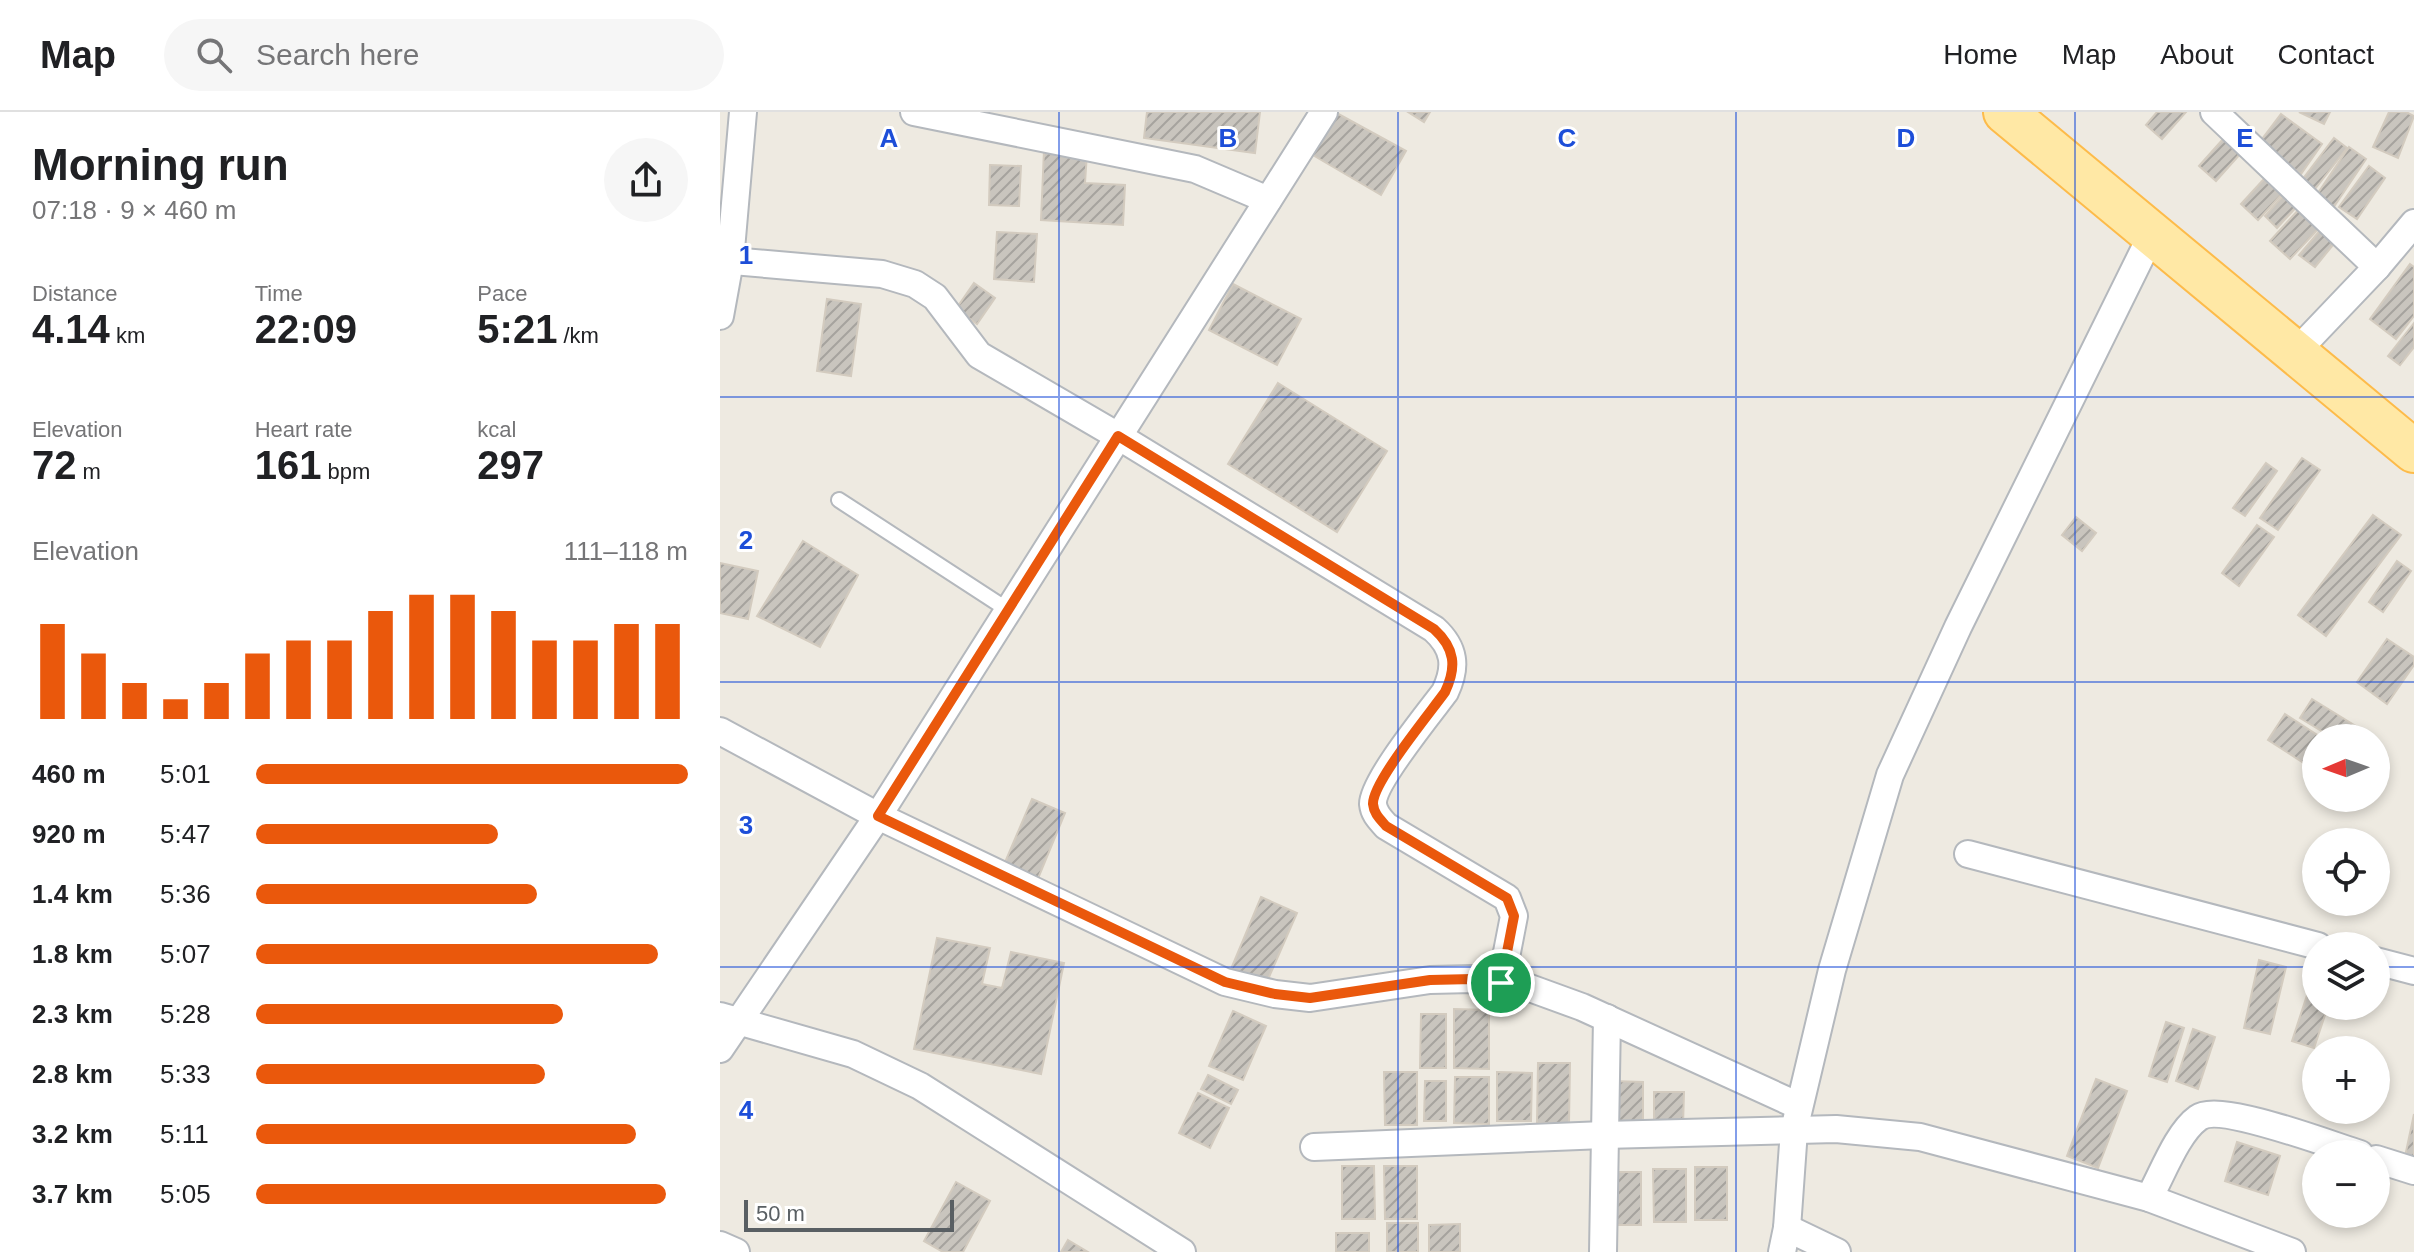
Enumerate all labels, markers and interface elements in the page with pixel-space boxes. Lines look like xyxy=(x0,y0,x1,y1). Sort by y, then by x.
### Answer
search box xyxy=(164,19,724,91)
icon: search xyxy=(192,33,236,77)
text: Map xyxy=(40,34,116,76)
text: Search here xyxy=(256,38,419,71)
text: Home xyxy=(1943,39,2018,70)
text: Map xyxy=(2062,39,2116,70)
text: About xyxy=(2160,39,2234,70)
text: Contact xyxy=(2278,39,2374,70)
text: A xyxy=(880,123,899,153)
text: B xyxy=(1219,123,1237,153)
text: C xyxy=(1558,123,1577,153)
text: D xyxy=(1897,123,1915,153)
text: E xyxy=(2236,123,2254,153)
button: share xyxy=(604,138,688,222)
text: Morning run xyxy=(32,140,289,189)
text: 07:18 · 9 × 460 m xyxy=(32,195,237,225)
text: 1 xyxy=(739,240,753,270)
text: Distance xyxy=(32,281,118,306)
text: Time xyxy=(255,281,303,306)
text: Pace xyxy=(477,281,527,306)
text: 4.14 xyxy=(32,307,110,351)
text: 22:09 xyxy=(255,307,357,351)
text: 5:21 xyxy=(477,307,557,351)
text: km xyxy=(110,323,145,348)
text: /km xyxy=(557,323,599,348)
text: Elevation xyxy=(32,417,123,442)
text: Heart rate xyxy=(255,417,352,442)
text: kcal xyxy=(477,417,516,442)
text: 72 xyxy=(32,443,77,487)
text: 161 xyxy=(255,443,321,487)
text: 297 xyxy=(477,443,544,487)
text: m xyxy=(77,459,101,484)
text: bpm xyxy=(321,459,370,484)
text: 2 xyxy=(739,525,753,555)
text: Elevation xyxy=(32,536,139,566)
text: 111–118 m xyxy=(564,536,688,566)
north arrow xyxy=(2302,724,2390,812)
map controls xyxy=(2302,724,2390,1228)
text: 460 m xyxy=(32,759,106,789)
text: 5:01 xyxy=(160,759,211,789)
text: 3 xyxy=(739,810,753,840)
text: 920 m xyxy=(32,819,106,849)
text: 5:47 xyxy=(160,819,211,849)
button: locate xyxy=(2302,828,2390,916)
text: 1.4 km xyxy=(32,879,113,909)
text: 5:36 xyxy=(160,879,211,909)
button: layers xyxy=(2302,932,2390,1020)
text: 1.8 km xyxy=(32,939,113,969)
text: 5:07 xyxy=(160,939,211,969)
pin xyxy=(1467,949,1535,1017)
icon: arrive xyxy=(1479,961,1523,1005)
text: 2.3 km xyxy=(32,999,113,1029)
text: 5:28 xyxy=(160,999,211,1029)
button: + xyxy=(2302,1036,2390,1124)
text: 2.8 km xyxy=(32,1059,113,1089)
text: 5:33 xyxy=(160,1059,211,1089)
text: 4 xyxy=(739,1095,754,1125)
text: 3.2 km xyxy=(32,1119,113,1149)
text: 5:11 xyxy=(160,1119,209,1149)
button: − xyxy=(2302,1140,2390,1228)
text: 3.7 km xyxy=(32,1179,113,1209)
text: 5:05 xyxy=(160,1179,211,1209)
scale bar xyxy=(744,1196,954,1232)
text: 50 m xyxy=(756,1201,805,1226)

